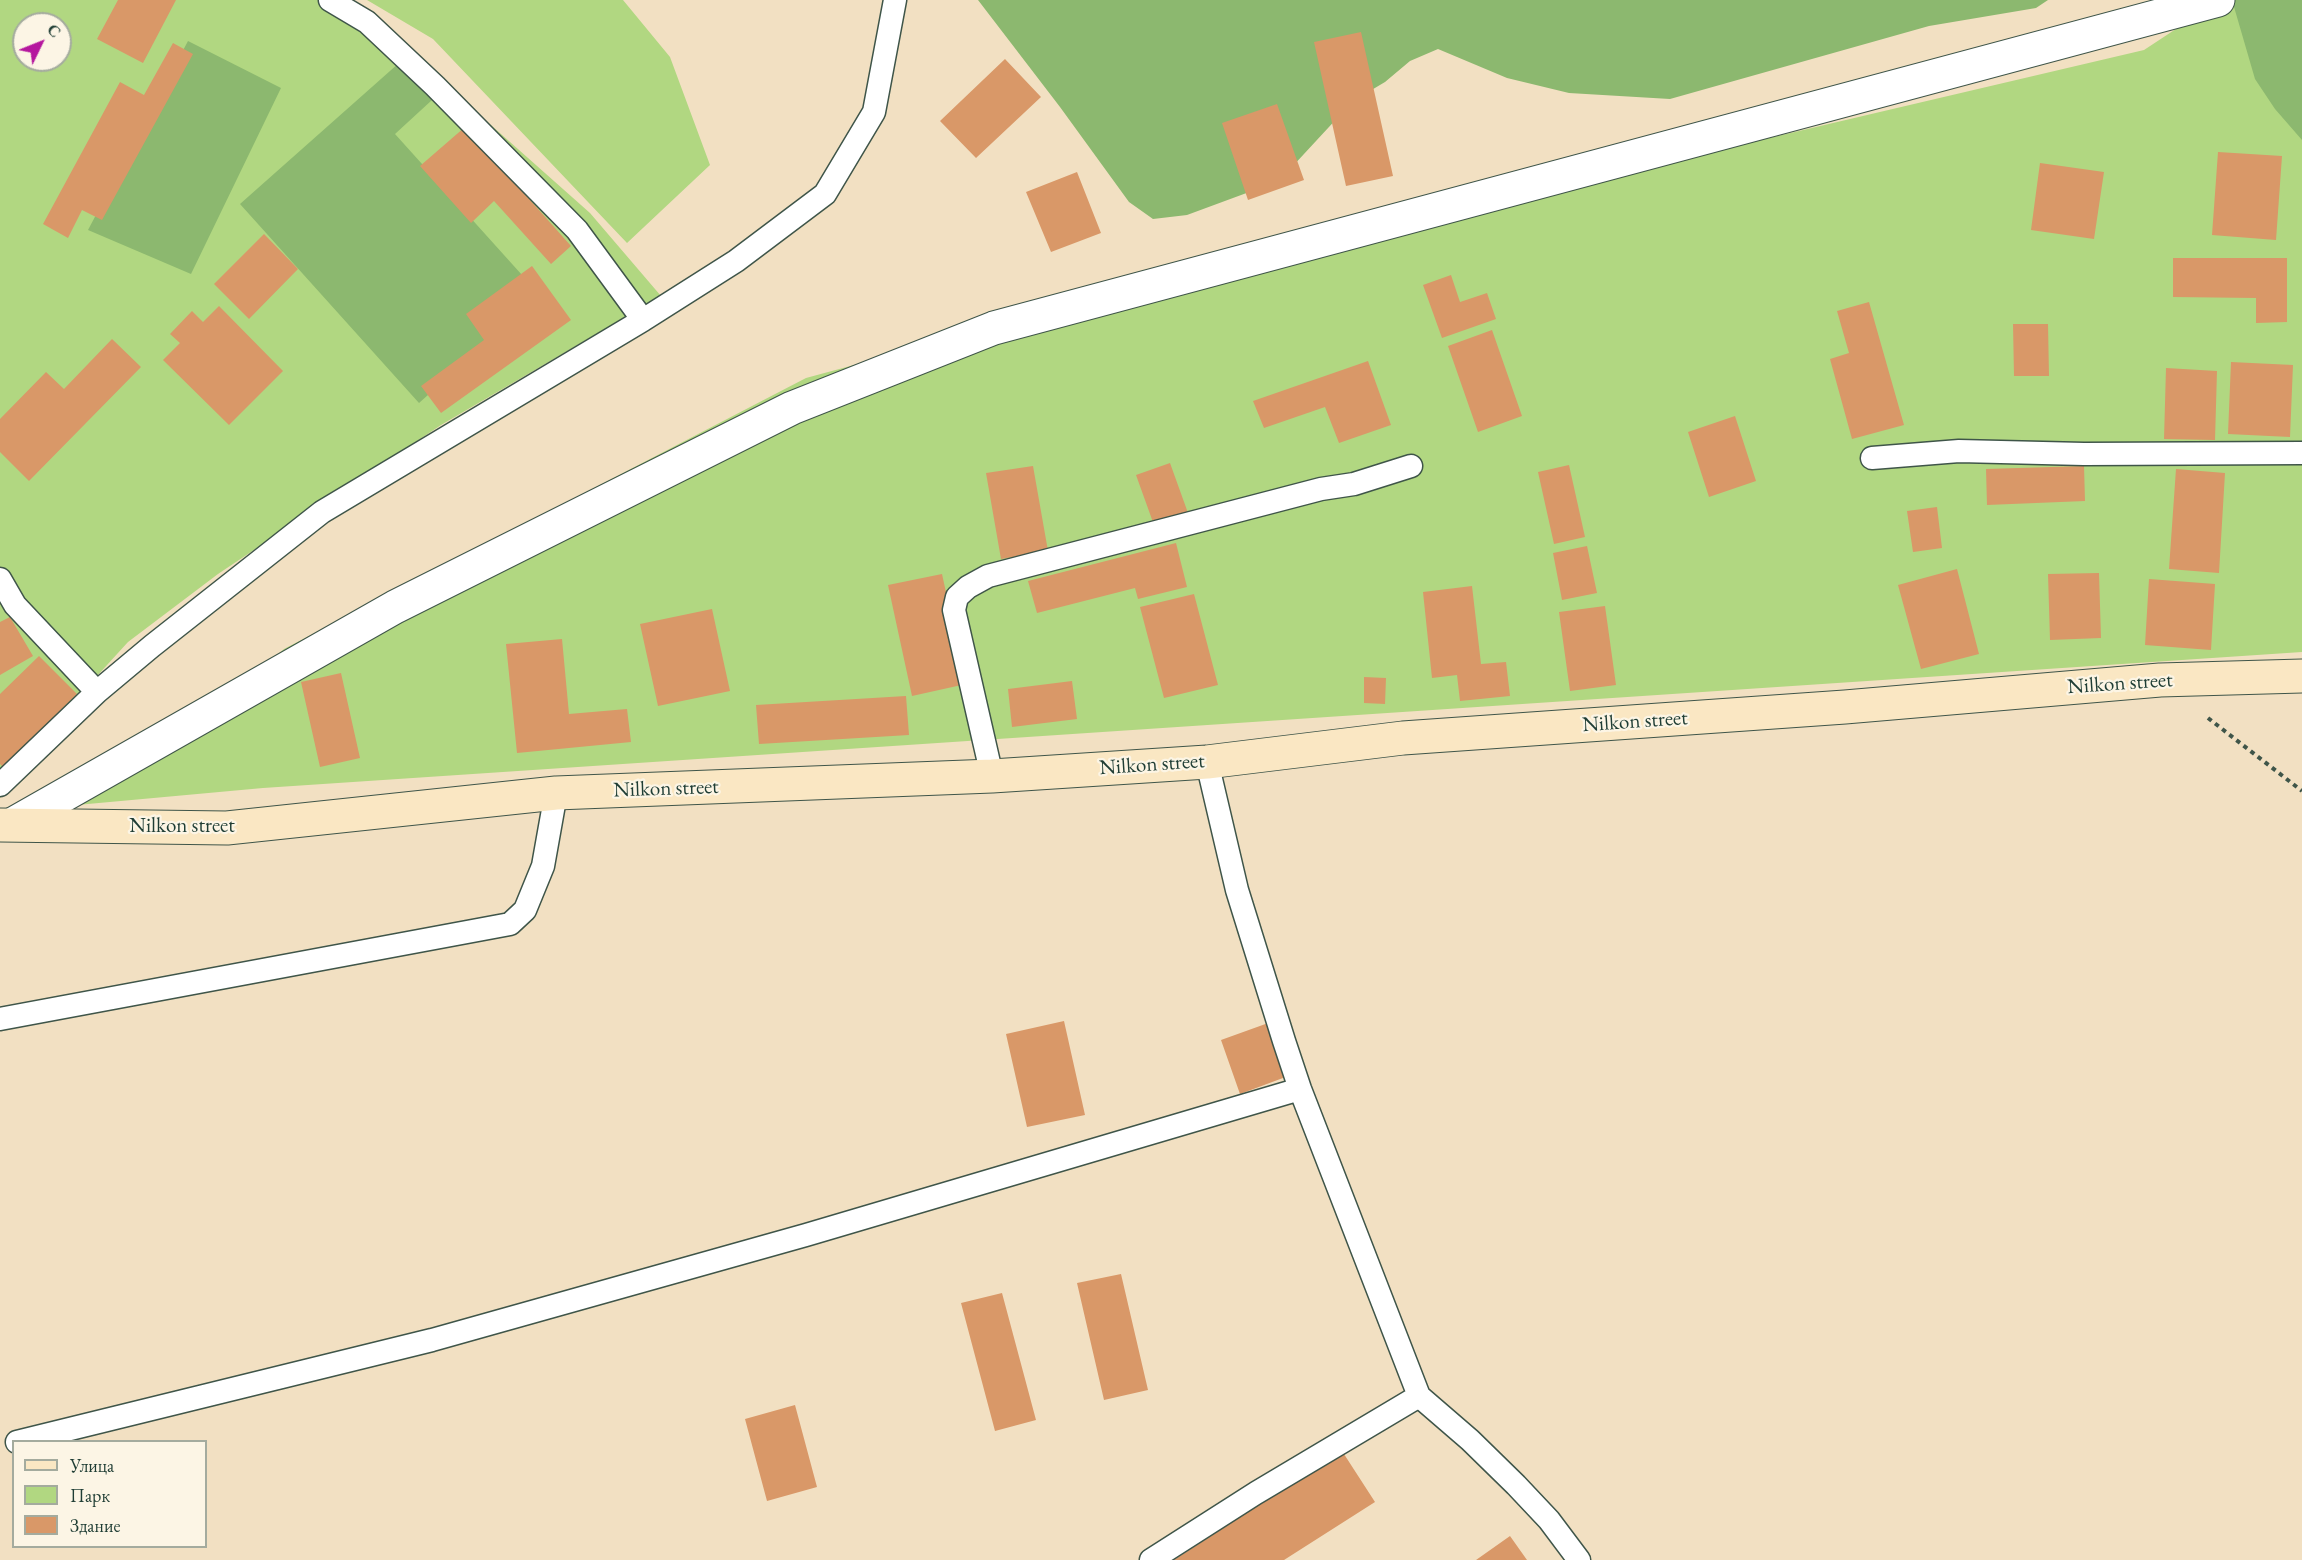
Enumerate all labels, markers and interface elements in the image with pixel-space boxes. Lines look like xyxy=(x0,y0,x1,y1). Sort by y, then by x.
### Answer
north arrow xyxy=(12,12,72,72)
text: С xyxy=(43,19,66,42)
street label: Nilkon street xyxy=(2066,668,2174,700)
street label: Nilkon street xyxy=(1581,706,1689,738)
street label: Nilkon street xyxy=(1098,749,1206,781)
street label: Nilkon street xyxy=(613,775,719,803)
street label: Nilkon street xyxy=(129,813,235,839)
legend xyxy=(12,1440,207,1548)
text: Улица xyxy=(70,1454,114,1477)
text: Парк xyxy=(70,1484,110,1507)
text: Здание xyxy=(70,1514,120,1537)

